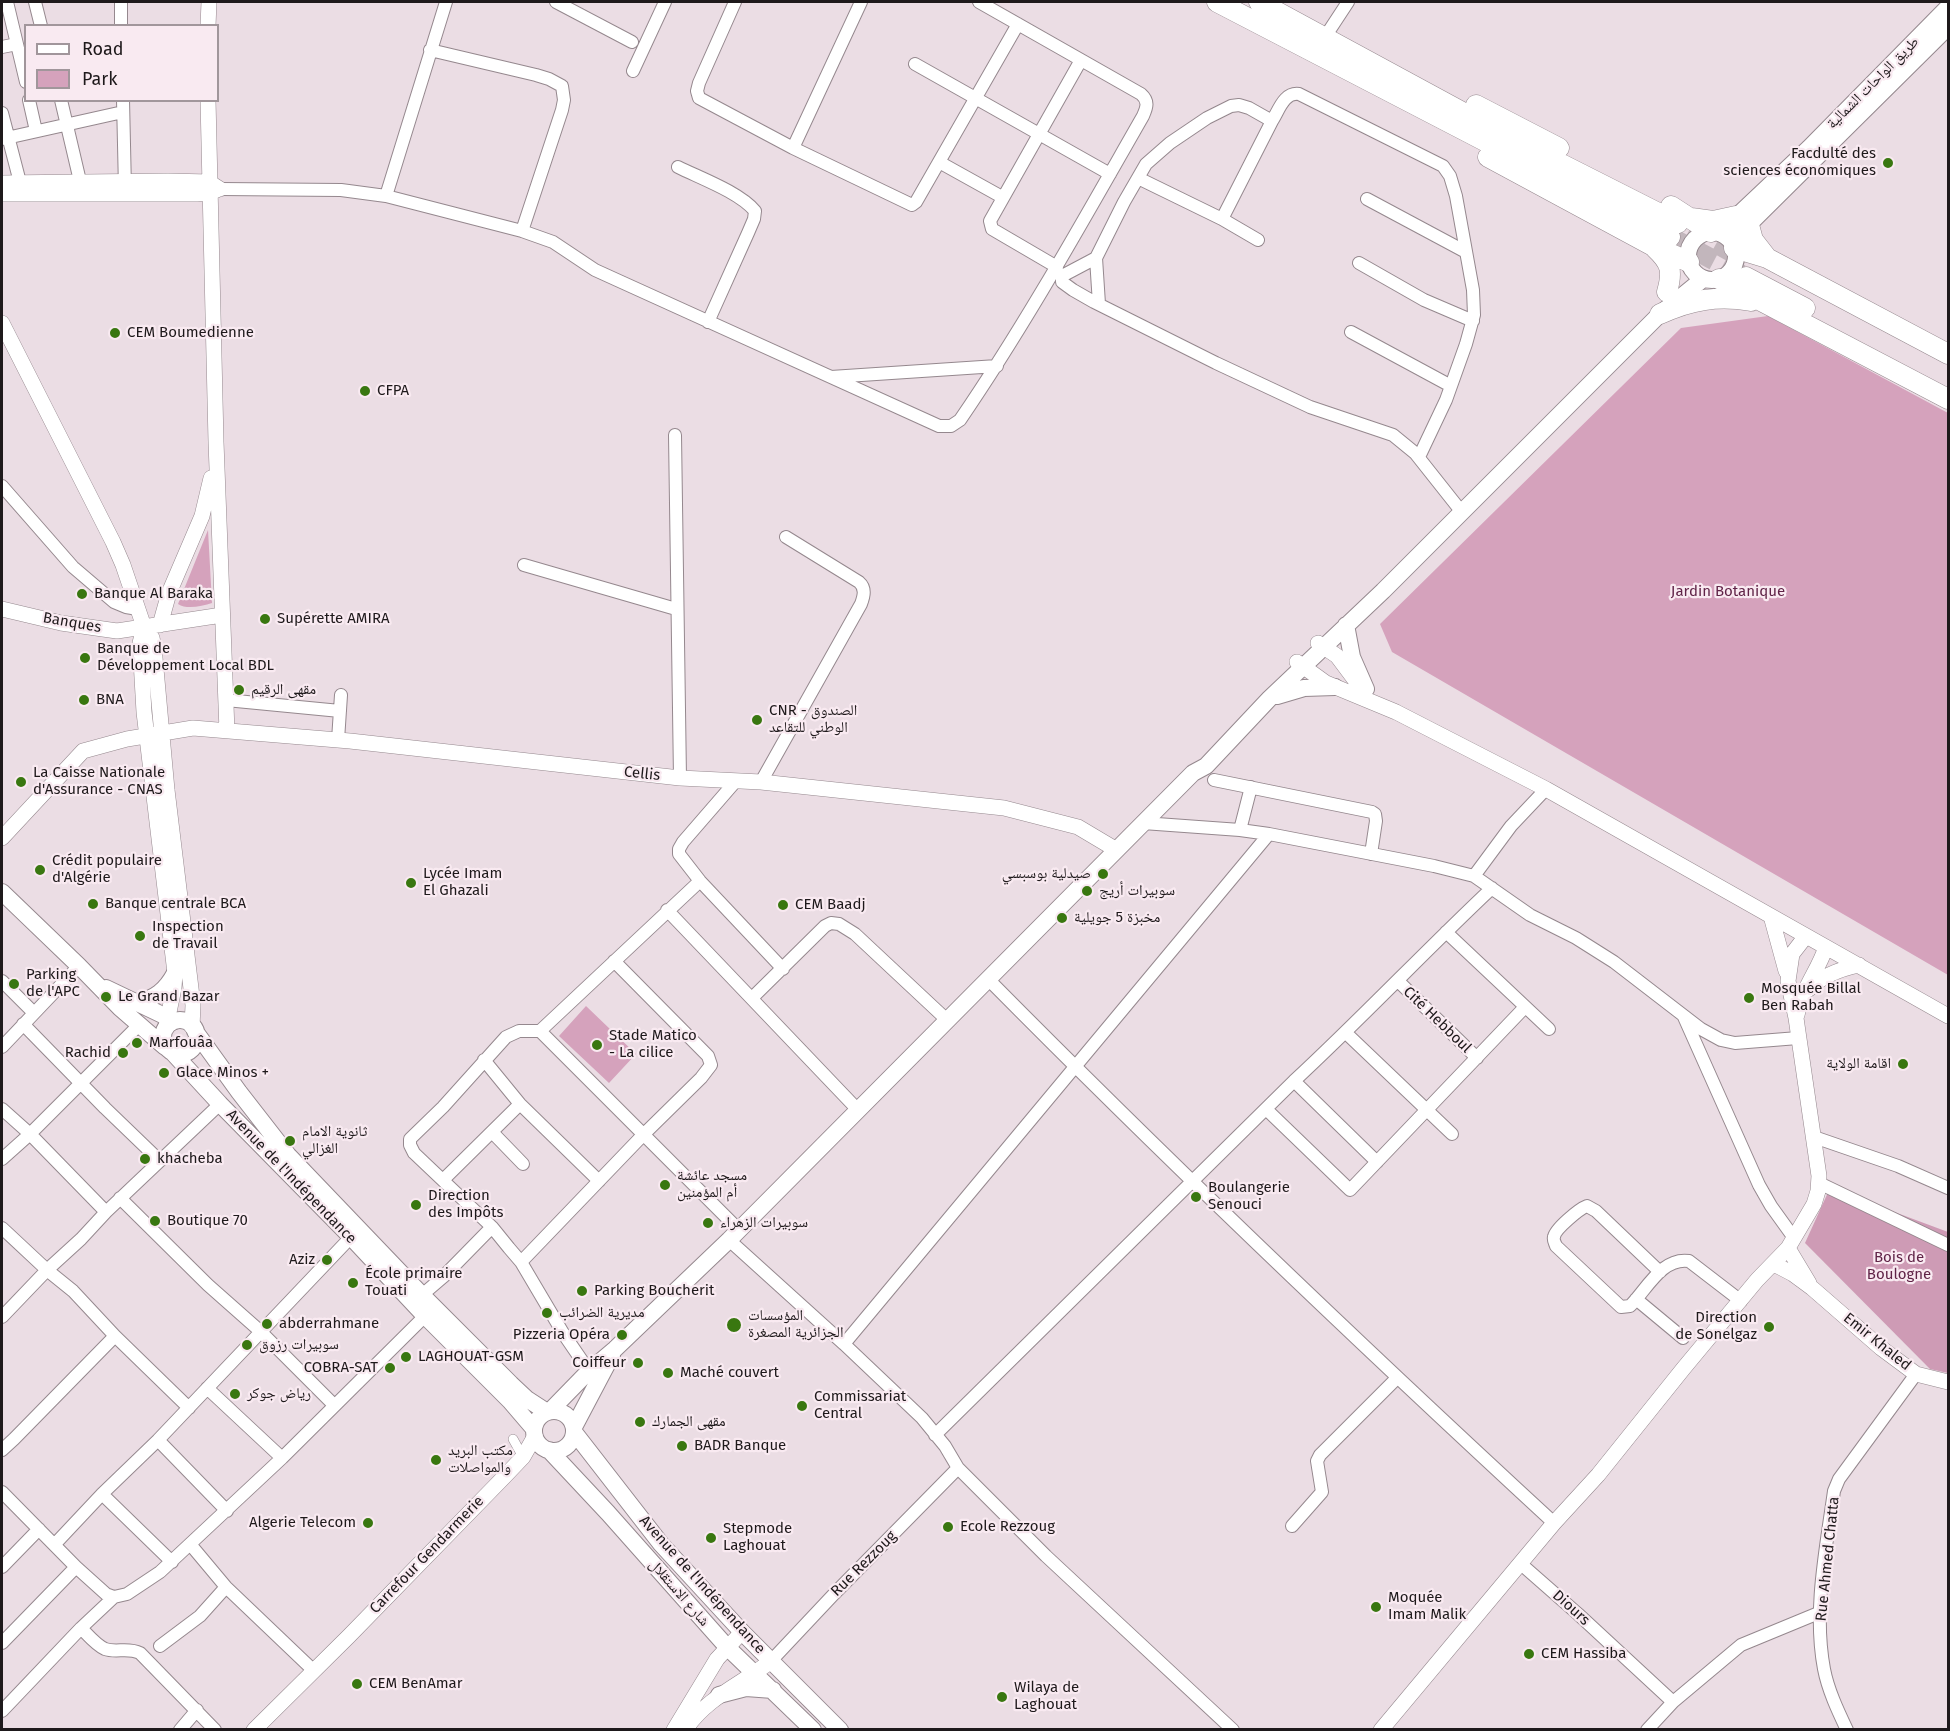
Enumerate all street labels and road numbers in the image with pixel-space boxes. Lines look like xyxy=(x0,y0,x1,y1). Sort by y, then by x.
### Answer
street label: طريق الواحات الشمالية xyxy=(1823,33,1923,133)
street label: Banques xyxy=(41,609,103,637)
street label: Cellis xyxy=(623,763,661,785)
street label: Cité Hebboul xyxy=(1399,983,1475,1057)
street label: Avenue de l'Indépendance xyxy=(222,1106,360,1248)
street label: Emir Khaled xyxy=(1840,1309,1914,1375)
street label: Carrefour Gendarmerie xyxy=(366,1492,488,1618)
street label: Rue Ahmed Chatta xyxy=(1812,1496,1844,1622)
street label: Avenue de l'Indépendance xyxy=(635,1512,769,1658)
street label: Rue Rezzoug xyxy=(828,1528,900,1600)
street label: شارع الاستقلال xyxy=(645,1556,713,1630)
street label: Diours xyxy=(1549,1587,1593,1629)

